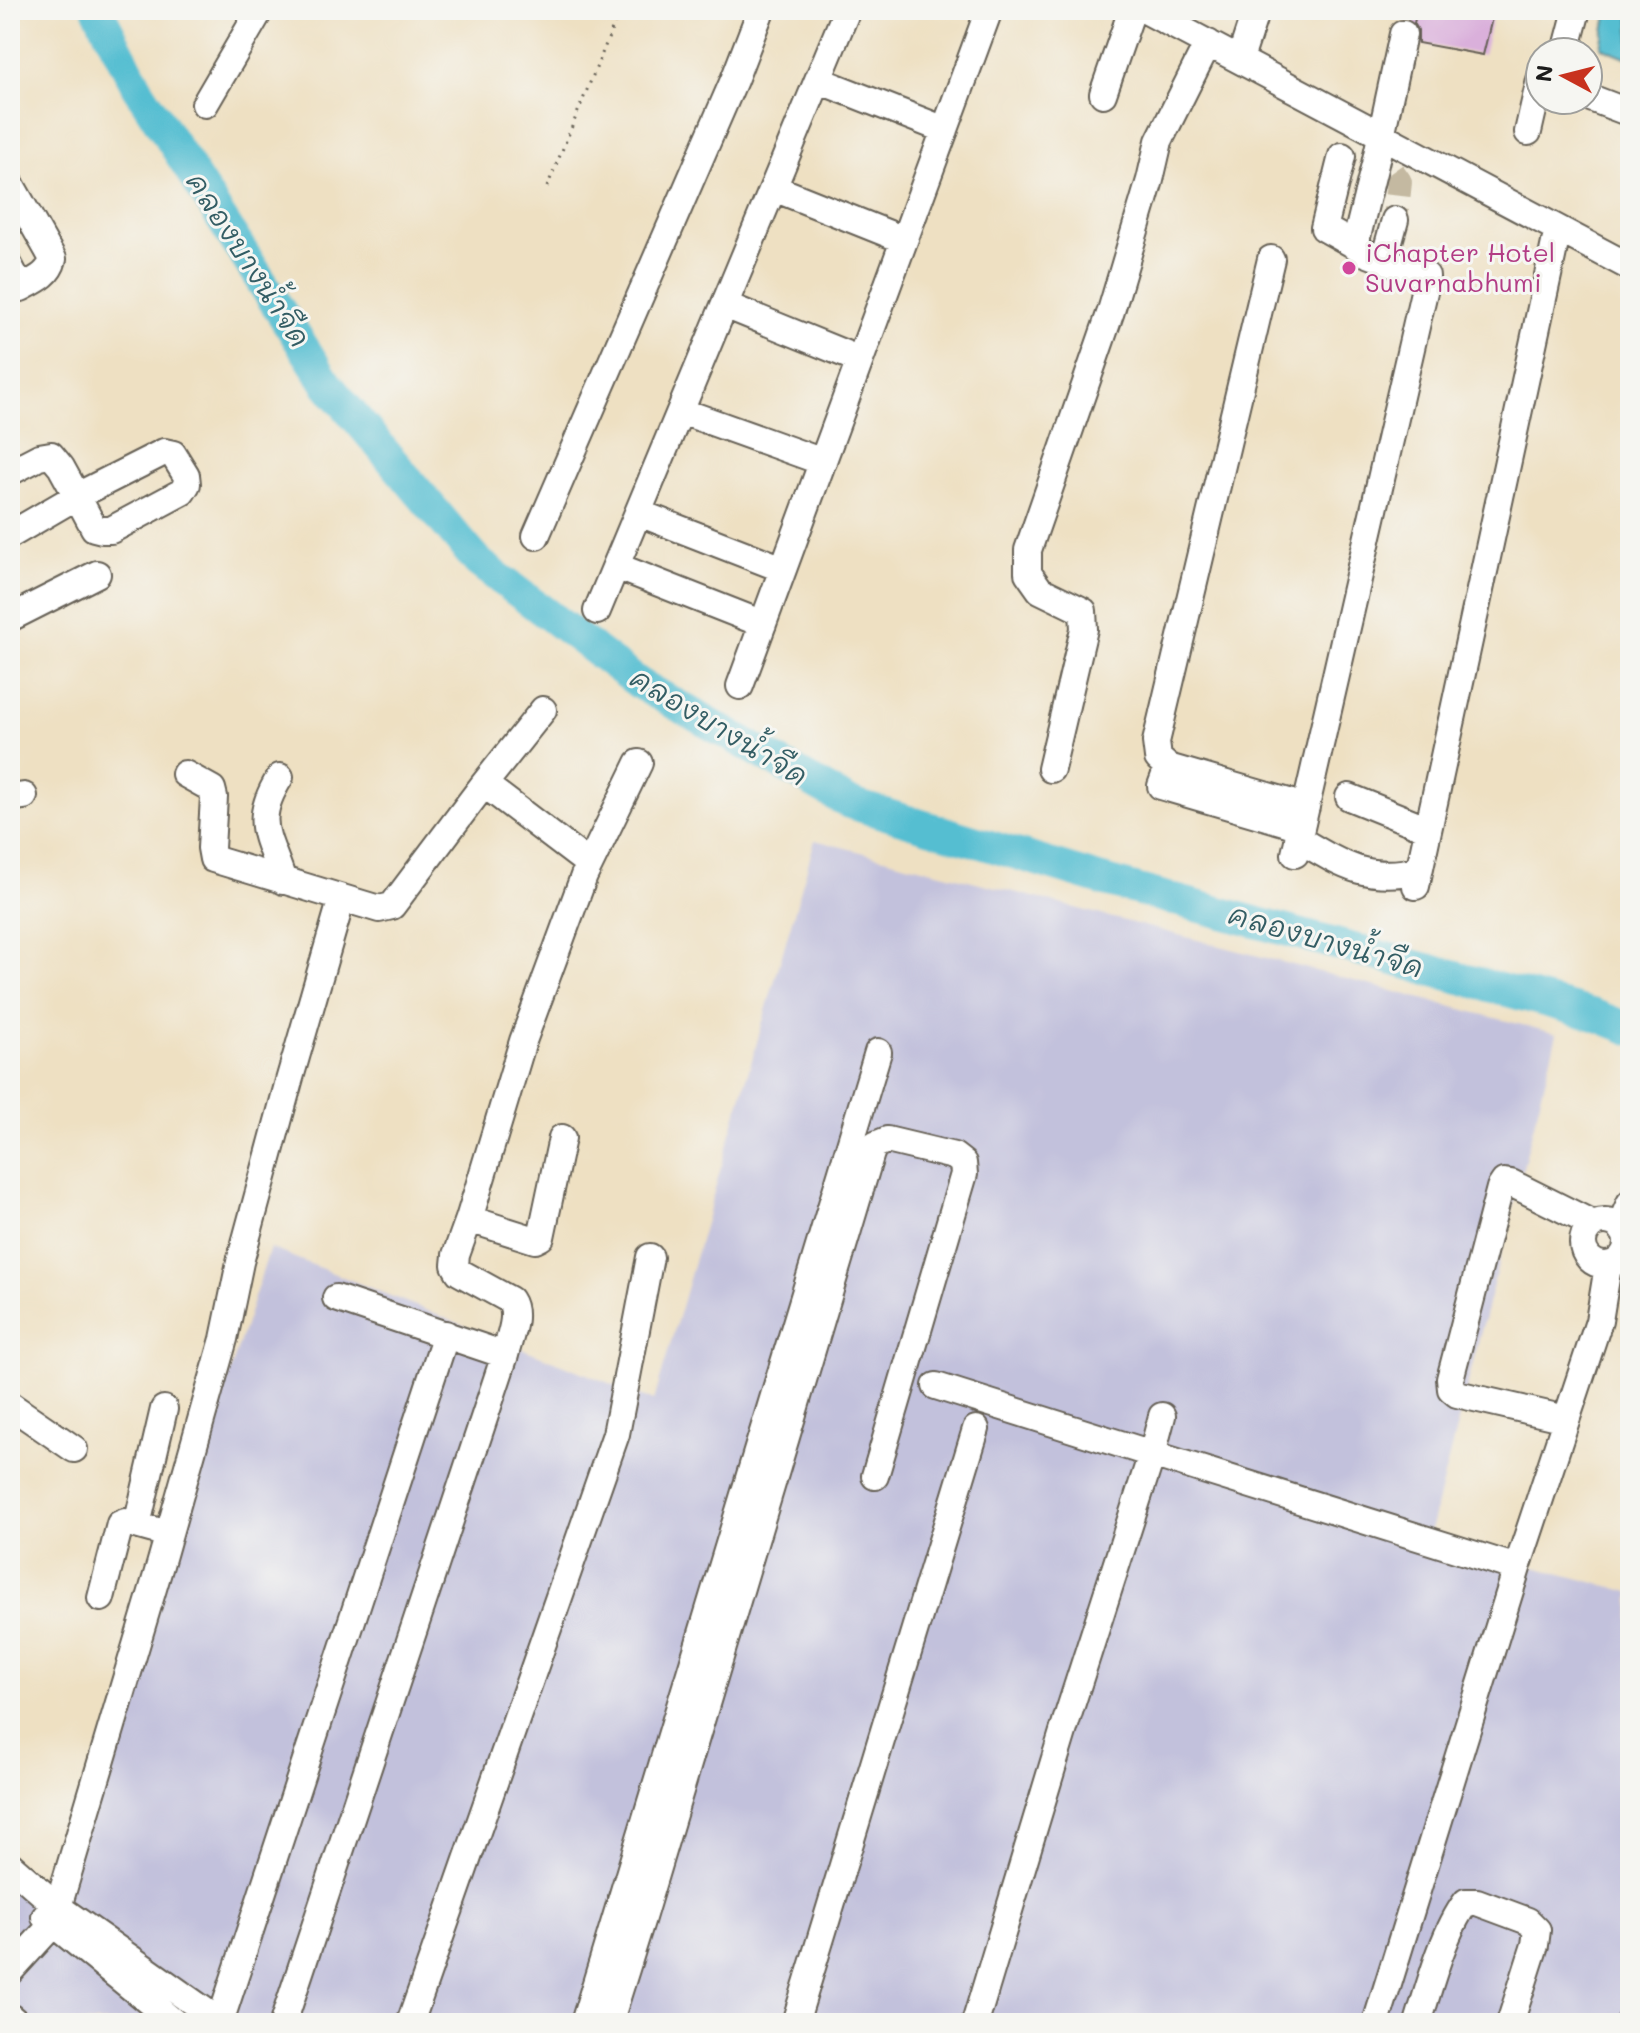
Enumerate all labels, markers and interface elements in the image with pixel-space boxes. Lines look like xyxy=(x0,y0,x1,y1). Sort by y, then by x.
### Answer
north arrow xyxy=(1524,36,1604,116)
text: N xyxy=(1528,63,1559,84)
water label: คลองบางน้ำจืด xyxy=(179,161,325,354)
place label: iChapter Hotel Suvarnabhumi xyxy=(1365,235,1555,299)
marker: iChapter Hotel Suvarnabhumi xyxy=(1340,259,1358,277)
water label: คลองบางน้ำจืด xyxy=(624,653,819,793)
water label: คลองบางน้ำจืด xyxy=(1225,888,1430,985)

